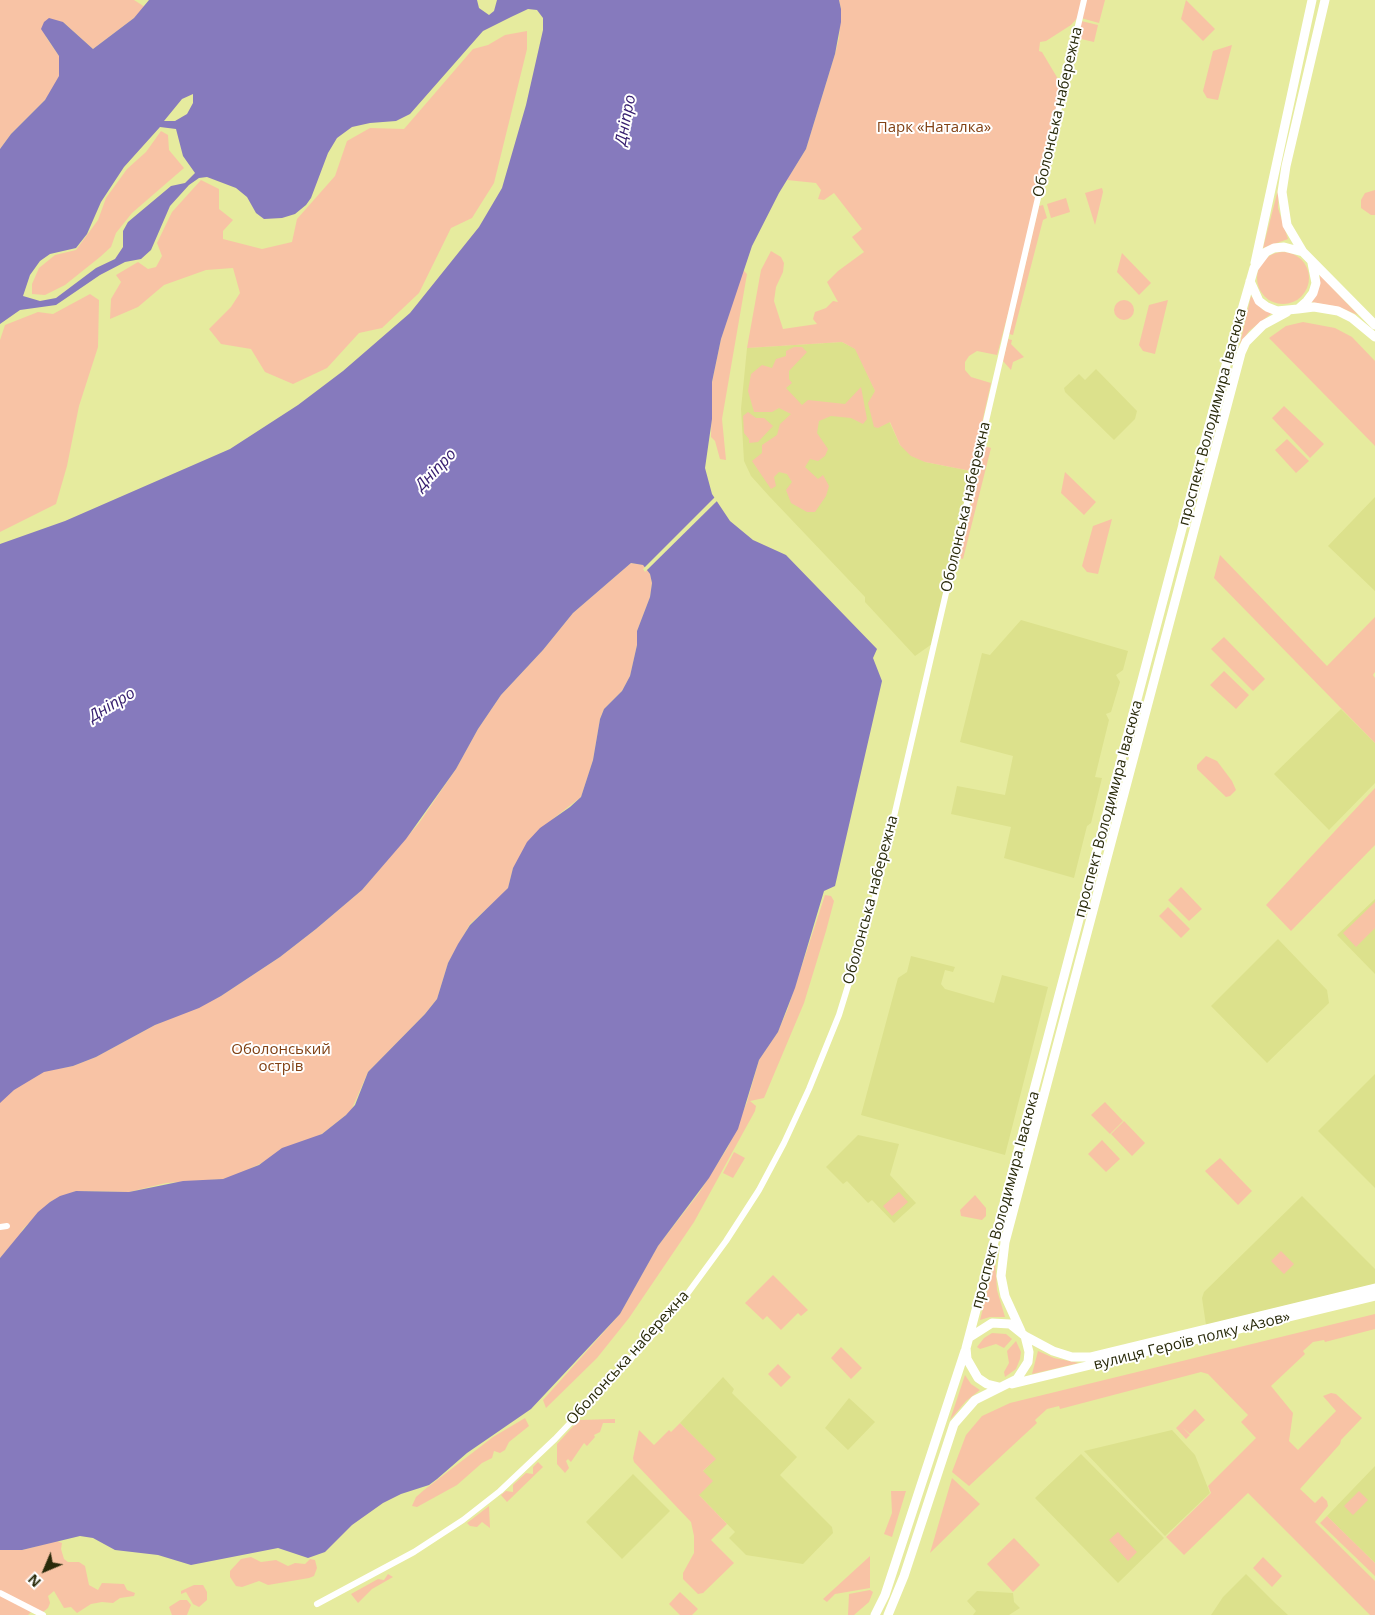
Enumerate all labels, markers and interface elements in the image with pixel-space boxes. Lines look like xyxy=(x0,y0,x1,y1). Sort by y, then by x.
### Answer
street label: Оболонська набережна xyxy=(1030,25,1086,199)
water label: Дніпро xyxy=(612,93,640,147)
park label: Парк «Наталка» xyxy=(877,119,991,137)
street label: проспект Володимира Івасюка xyxy=(1175,306,1251,528)
street label: Оболонська набережна xyxy=(938,420,994,594)
water label: Дніпро xyxy=(411,445,461,495)
water label: Дніпро xyxy=(85,684,139,726)
street label: проспект Володимира Івасюка xyxy=(1071,698,1147,920)
street label: Оболонська набережна xyxy=(840,813,902,987)
park label: Оболонський острів xyxy=(231,1041,331,1076)
street label: проспект Володимира Івасюка xyxy=(968,1089,1044,1311)
street label: Оболонська набережна xyxy=(563,1287,693,1429)
street label: вулиця Героїв полку «Азов» xyxy=(1092,1308,1292,1374)
north arrow xyxy=(20,1545,70,1595)
text: N xyxy=(23,1570,45,1592)

